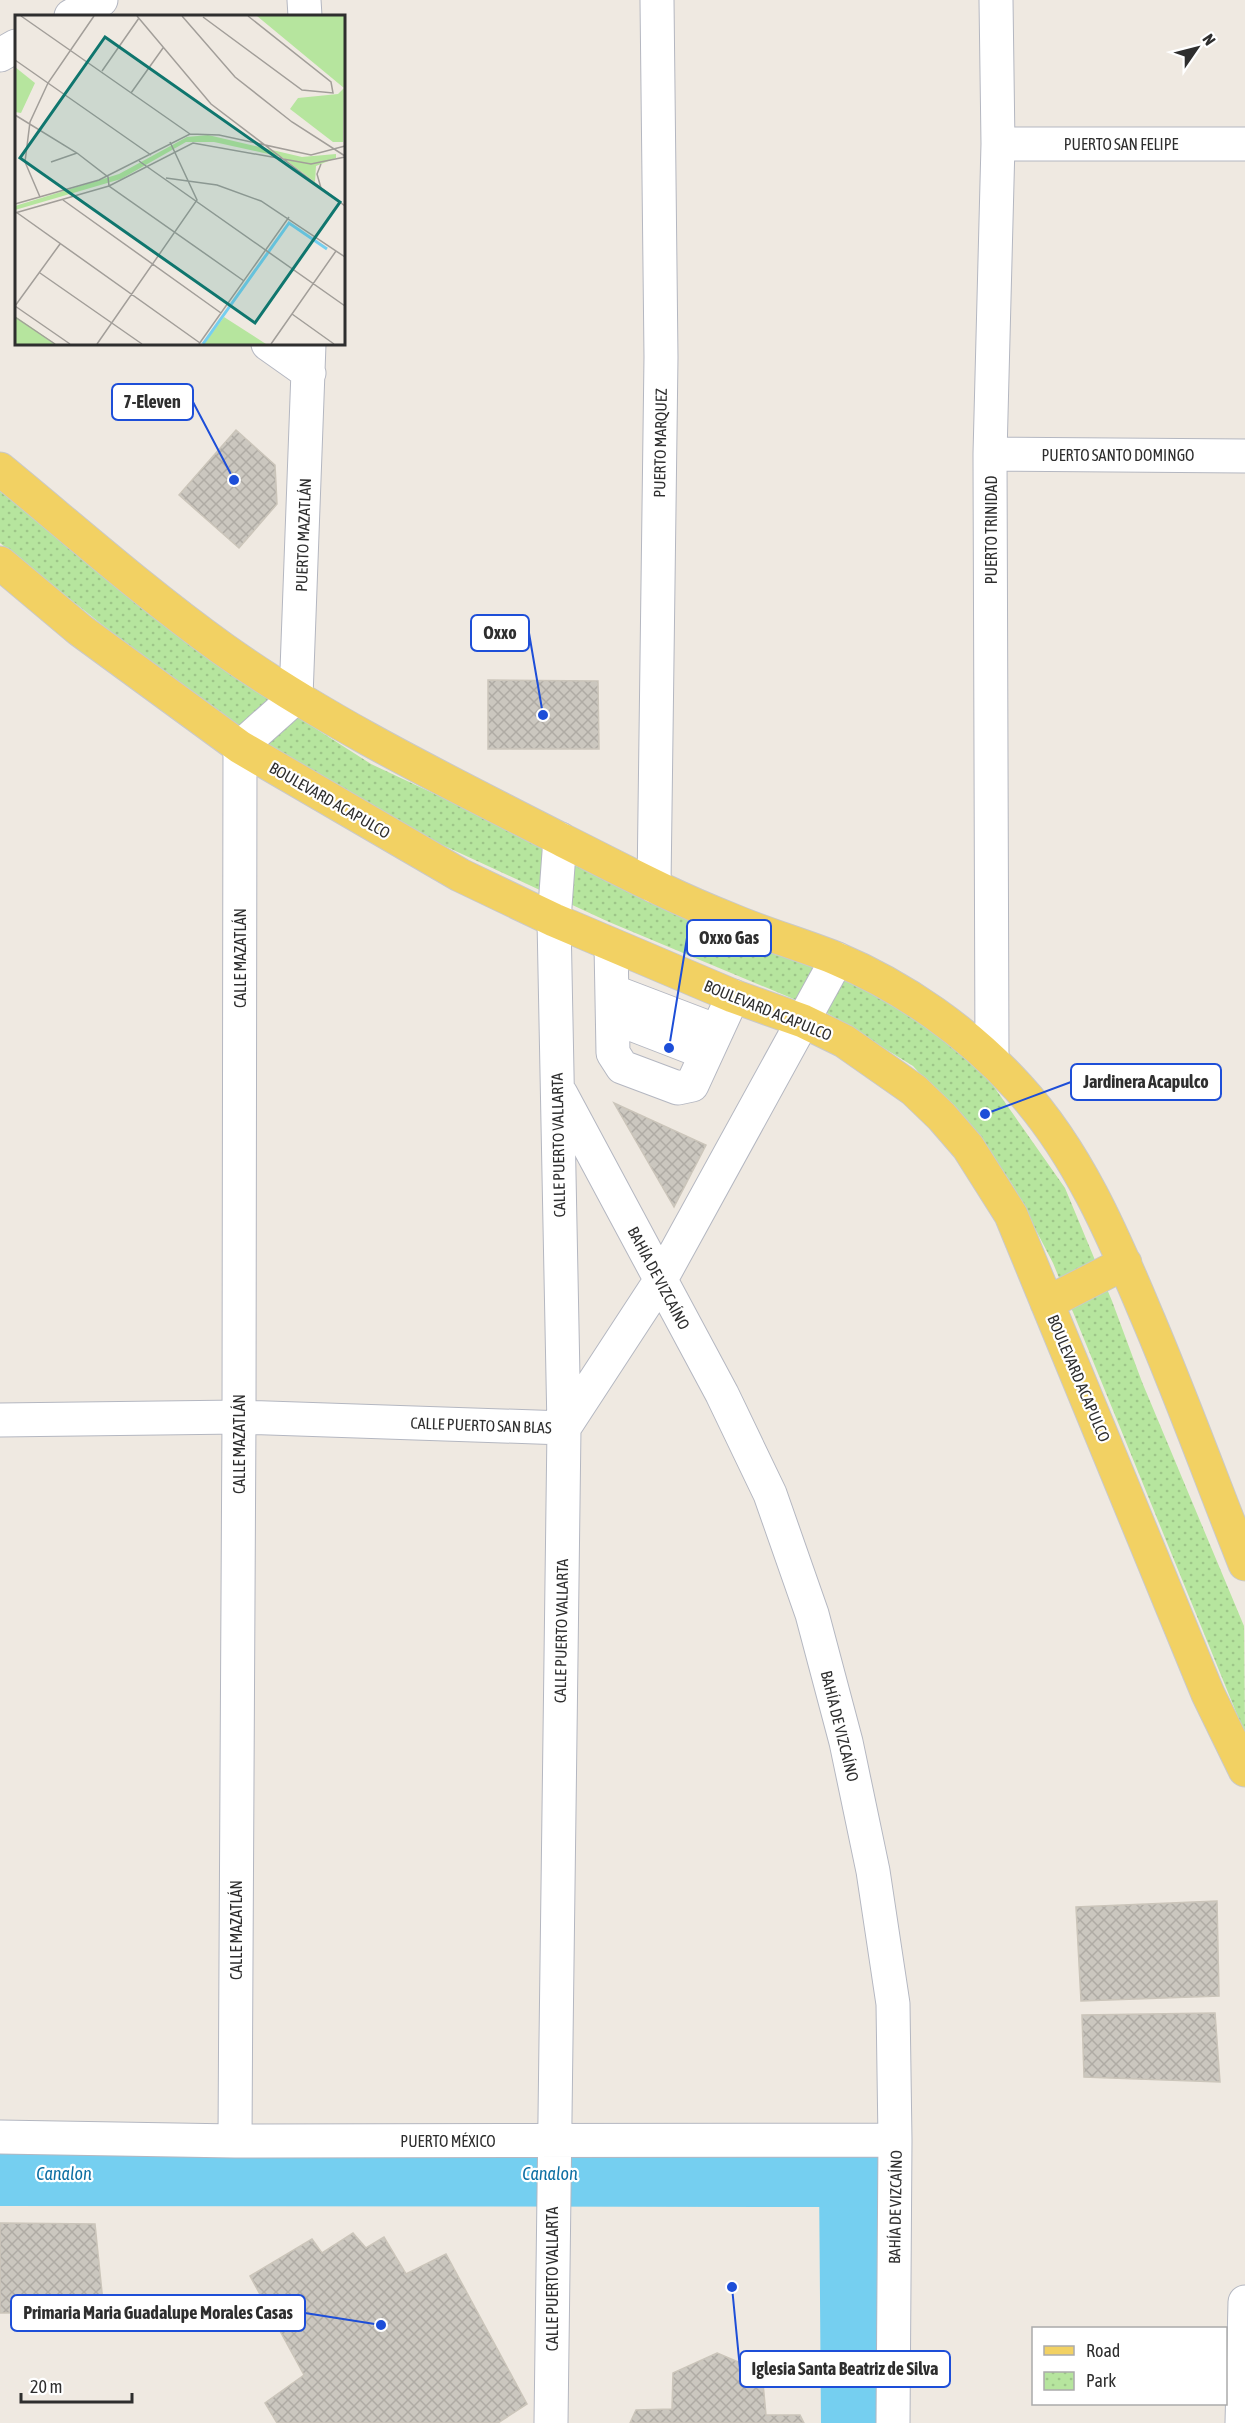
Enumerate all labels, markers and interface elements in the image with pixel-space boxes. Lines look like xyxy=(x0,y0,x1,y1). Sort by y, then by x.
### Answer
inset map xyxy=(15,15,345,345)
north arrow xyxy=(1167,18,1227,78)
text: N xyxy=(1199,30,1219,48)
street label: PUERTO SAN FELIPE xyxy=(1064,135,1179,153)
callout: 7-Eleven xyxy=(112,384,193,420)
street label: PUERTO MARQUEZ xyxy=(650,388,670,498)
text: 7-Eleven xyxy=(123,391,181,412)
street label: PUERTO SANTO DOMINGO xyxy=(1042,446,1194,464)
street label: PUERTO TRINIDAD xyxy=(982,476,1000,584)
street label: PUERTO MAZATLÁN xyxy=(292,478,314,592)
callout: Oxxo xyxy=(471,615,529,651)
text: Oxxo xyxy=(483,622,517,643)
street label: BOULEVARD ACAPULCO xyxy=(267,758,393,842)
street label: CALLE MAZATLÁN xyxy=(231,908,249,1008)
callout: Oxxo Gas xyxy=(687,920,771,956)
text: Oxxo Gas xyxy=(699,927,760,948)
street label: BOULEVARD ACAPULCO xyxy=(702,976,834,1044)
callout: Jardinera Acapulco xyxy=(1071,1064,1221,1100)
text: Jardinera Acapulco xyxy=(1082,1071,1209,1092)
street label: CALLE PUERTO VALLARTA xyxy=(548,1072,568,1217)
street label: BAHÍA DE VIZCAÍNO xyxy=(624,1224,694,1332)
street label: BOULEVARD ACAPULCO xyxy=(1044,1312,1114,1444)
street label: CALLE MAZATLÁN xyxy=(230,1394,248,1494)
street label: CALLE PUERTO SAN BLAS xyxy=(410,1414,552,1436)
street label: CALLE PUERTO VALLARTA xyxy=(551,1558,571,1703)
street label: BAHÍA DE VIZCAÍNO xyxy=(817,1669,863,1783)
street label: CALLE MAZATLÁN xyxy=(227,1880,245,1980)
street label: PUERTO MÉXICO xyxy=(400,2132,496,2150)
street label: BAHÍA DE VIZCAÍNO xyxy=(885,2150,905,2264)
water label: Canalon xyxy=(36,2163,92,2184)
water label: Canalon xyxy=(522,2163,578,2184)
street label: CALLE PUERTO VALLARTA xyxy=(543,2207,561,2351)
callout: Primaria Maria Guadalupe Morales Casas xyxy=(11,2295,305,2331)
text: Primaria Maria Guadalupe Morales Casas xyxy=(23,2302,293,2323)
legend xyxy=(1032,2327,1227,2405)
text: Road xyxy=(1086,2340,1120,2361)
callout: Iglesia Santa Beatriz de Silva xyxy=(740,2351,950,2387)
text: Iglesia Santa Beatriz de Silva xyxy=(752,2358,938,2379)
scale bar xyxy=(21,2366,132,2404)
text: Park xyxy=(1086,2370,1116,2391)
text: 20 m xyxy=(30,2376,62,2397)

